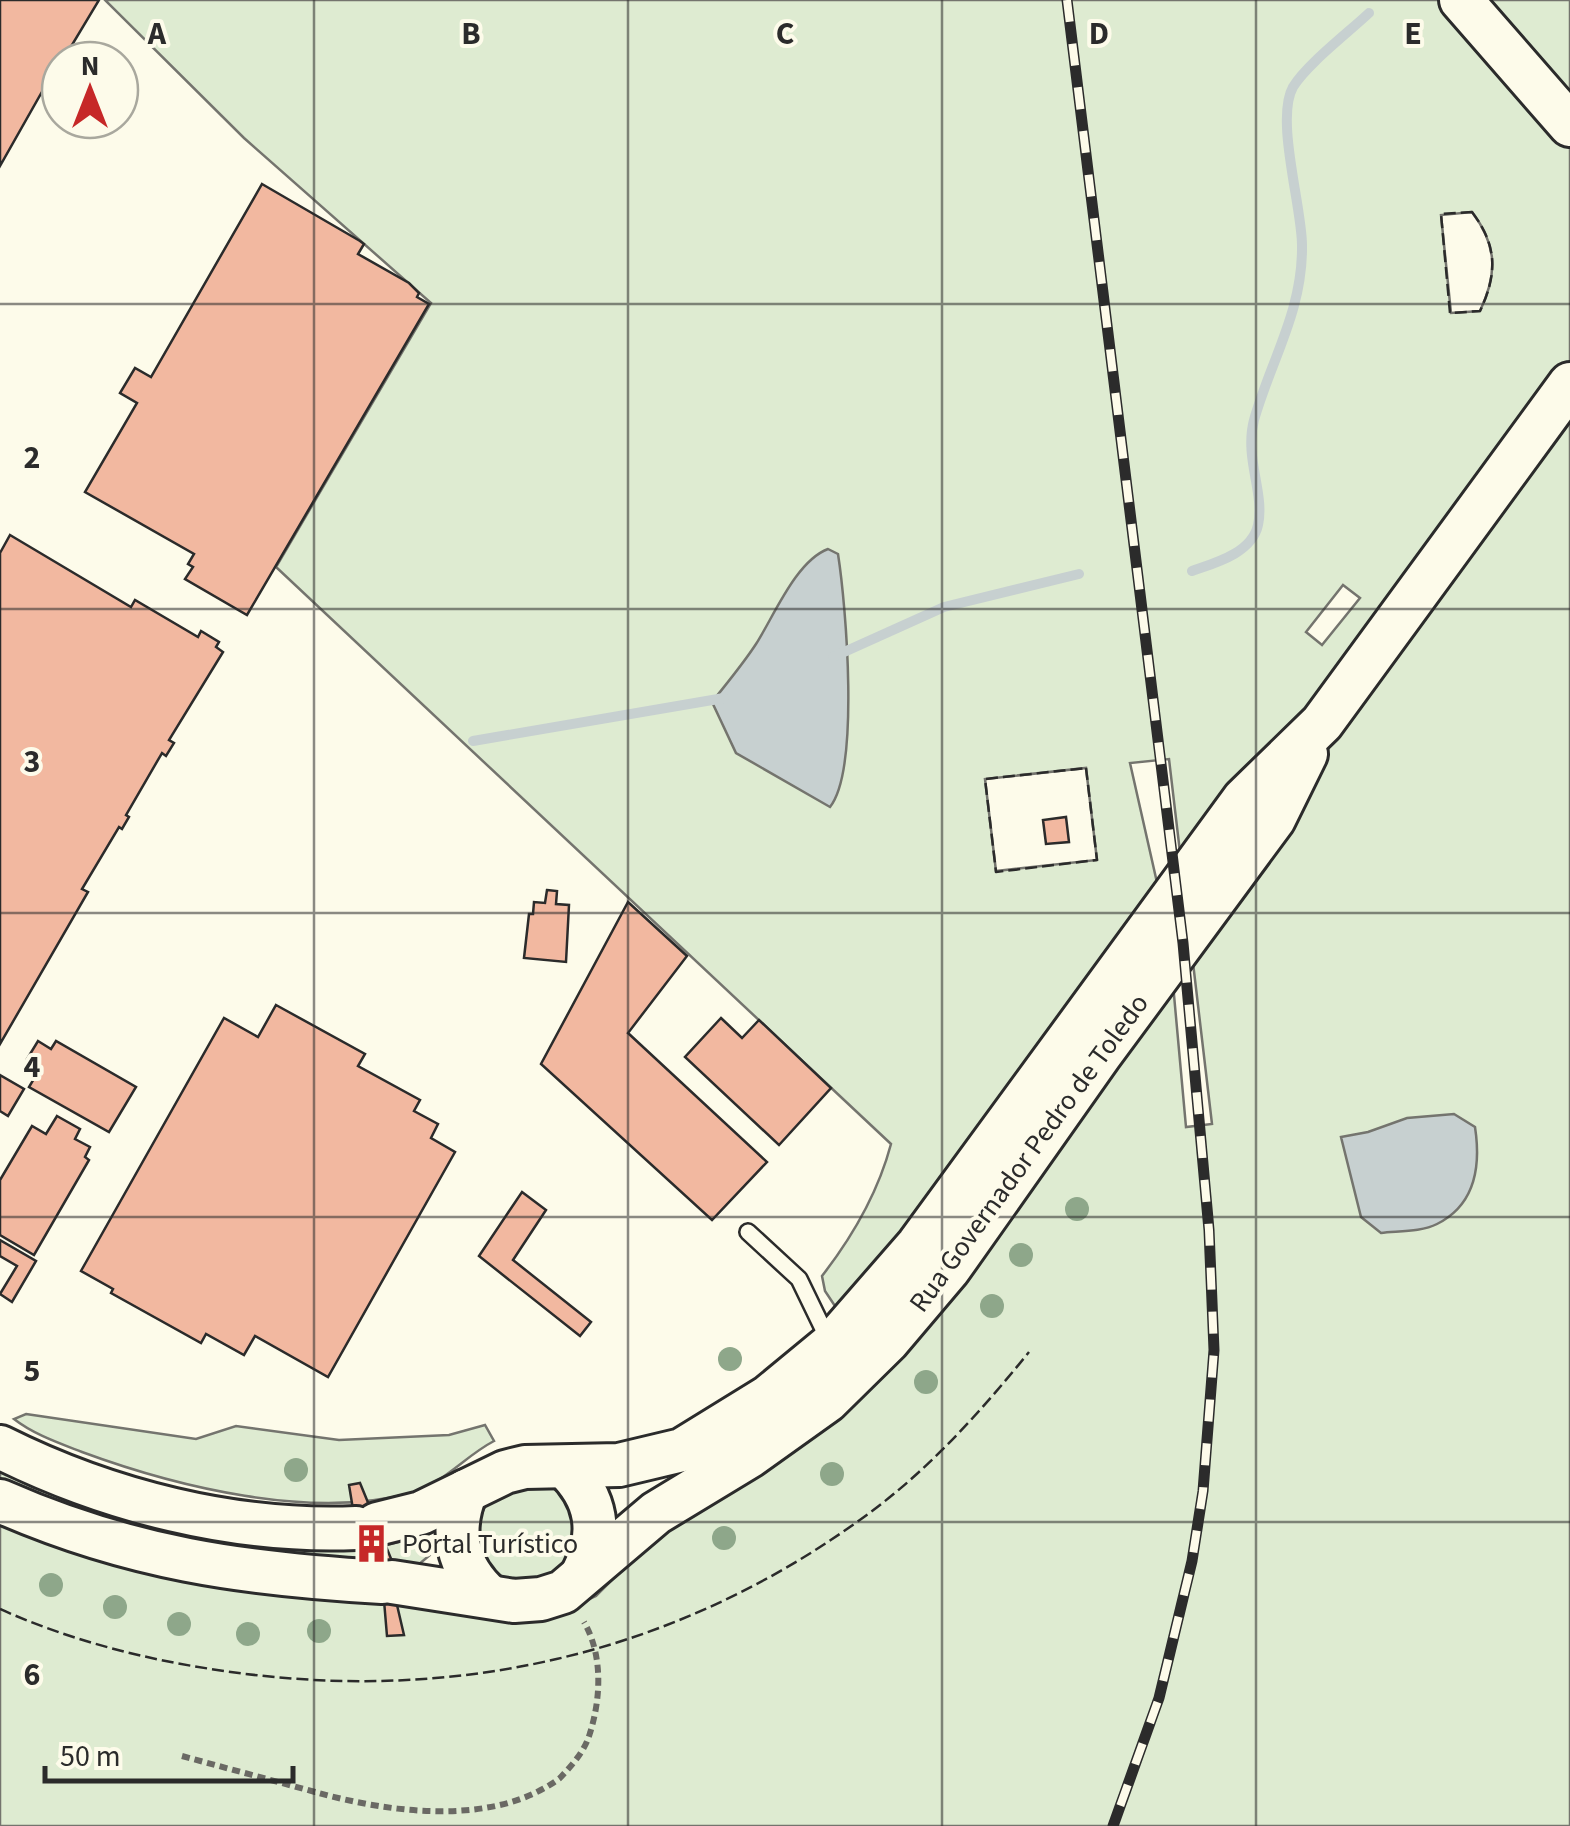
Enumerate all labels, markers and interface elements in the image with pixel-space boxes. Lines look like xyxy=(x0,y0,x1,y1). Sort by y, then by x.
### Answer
text: A xyxy=(147,11,167,57)
text: B xyxy=(461,11,481,57)
text: C xyxy=(776,11,794,57)
text: D xyxy=(1089,11,1109,57)
text: E xyxy=(1404,11,1422,57)
north arrow xyxy=(40,40,140,140)
text: N xyxy=(81,46,99,86)
text: 2 xyxy=(24,435,40,481)
text: 3 xyxy=(24,739,40,785)
street label: Rua Governador Pedro de Toledo xyxy=(900,985,1158,1321)
text: 4 xyxy=(24,1044,41,1090)
text: 5 xyxy=(24,1348,40,1394)
building icon: Portal Turístico xyxy=(351,1523,393,1565)
place label: Portal Turístico xyxy=(402,1524,578,1564)
text: 6 xyxy=(24,1652,40,1698)
scale bar xyxy=(45,1721,292,1783)
text: 50 m xyxy=(60,1735,121,1778)

